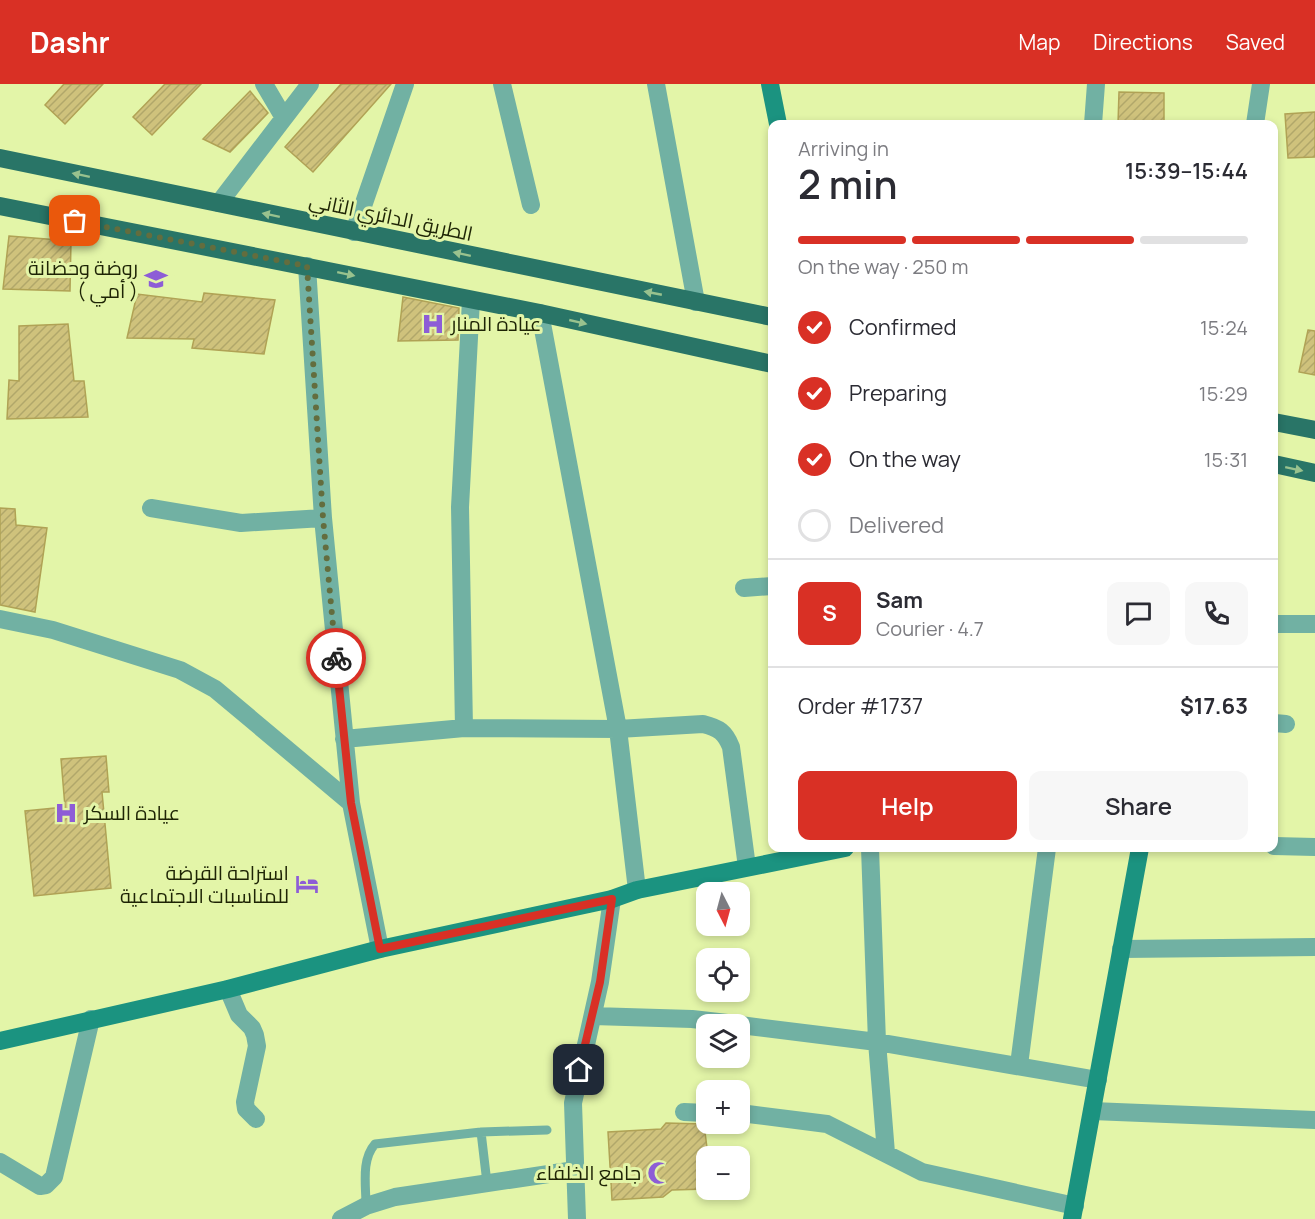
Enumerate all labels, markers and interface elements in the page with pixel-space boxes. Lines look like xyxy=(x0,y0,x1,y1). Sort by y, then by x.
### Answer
text: Dashr xyxy=(30,23,110,61)
text: Map xyxy=(1019,28,1060,56)
text: Directions xyxy=(1093,28,1193,56)
text: Saved xyxy=(1226,28,1285,56)
text: Arriving in xyxy=(798,135,889,162)
text: 15:39–15:44 xyxy=(1125,156,1248,186)
text: 2 min xyxy=(798,157,897,211)
one-way arrow xyxy=(71,170,90,179)
street label: الطريق الدائري الثاني xyxy=(306,186,475,250)
pin xyxy=(49,195,100,246)
icon: bag xyxy=(58,204,91,237)
one-way arrow xyxy=(262,209,281,219)
one-way arrow xyxy=(453,249,472,259)
text: On the way · 250 m xyxy=(798,253,968,280)
place label: روضة وحضانة ( أمي ) xyxy=(28,254,138,307)
school or university icon: روضة وحضانة ( أمي ) xyxy=(143,266,169,292)
one-way arrow xyxy=(337,270,356,279)
one-way arrow xyxy=(644,288,663,297)
place label: عيادة المنار xyxy=(450,310,541,337)
hospital icon: عيادة المنار xyxy=(420,311,446,337)
icon: check xyxy=(798,311,831,344)
text: Confirmed xyxy=(849,312,957,342)
text: 15:24 xyxy=(1200,314,1248,341)
one-way arrow xyxy=(569,317,587,327)
icon: check xyxy=(798,377,831,410)
text: Preparing xyxy=(849,378,947,408)
text: 15:29 xyxy=(1199,380,1248,407)
icon: check xyxy=(798,443,831,476)
text: On the way xyxy=(849,444,961,474)
text: 15:31 xyxy=(1204,446,1248,473)
one-way arrow xyxy=(1285,464,1304,474)
text: Delivered xyxy=(849,510,944,540)
button: chat xyxy=(1107,582,1170,645)
button: phone xyxy=(1185,582,1248,645)
text: Sam xyxy=(876,585,923,615)
text: S xyxy=(822,598,837,628)
text: Courier · 4.7 xyxy=(876,615,984,642)
courier xyxy=(306,628,366,688)
icon: bike xyxy=(320,642,353,675)
text: Order #1737 xyxy=(798,691,923,721)
text: $17.63 xyxy=(1180,691,1248,721)
button: Help xyxy=(798,771,1017,840)
button: Share xyxy=(1029,771,1248,840)
place label: عيادة السكر xyxy=(83,799,180,826)
hospital icon: عيادة السكر xyxy=(53,800,79,826)
place label: استراحة القرضة للمناسبات الاجتماعية xyxy=(120,859,289,909)
hotel icon: استراحة القرضة للمناسبات الاجتماعية xyxy=(294,871,320,897)
north arrow xyxy=(696,882,750,936)
map controls xyxy=(696,882,750,1200)
button: locate xyxy=(696,948,750,1002)
button: layers xyxy=(696,1014,750,1068)
pin xyxy=(553,1044,604,1095)
icon: home xyxy=(562,1053,595,1086)
button: + xyxy=(696,1080,750,1134)
button: − xyxy=(696,1146,750,1200)
place label: جامع الخلفاء xyxy=(536,1159,641,1187)
mosque icon: جامع الخلفاء xyxy=(646,1160,672,1186)

